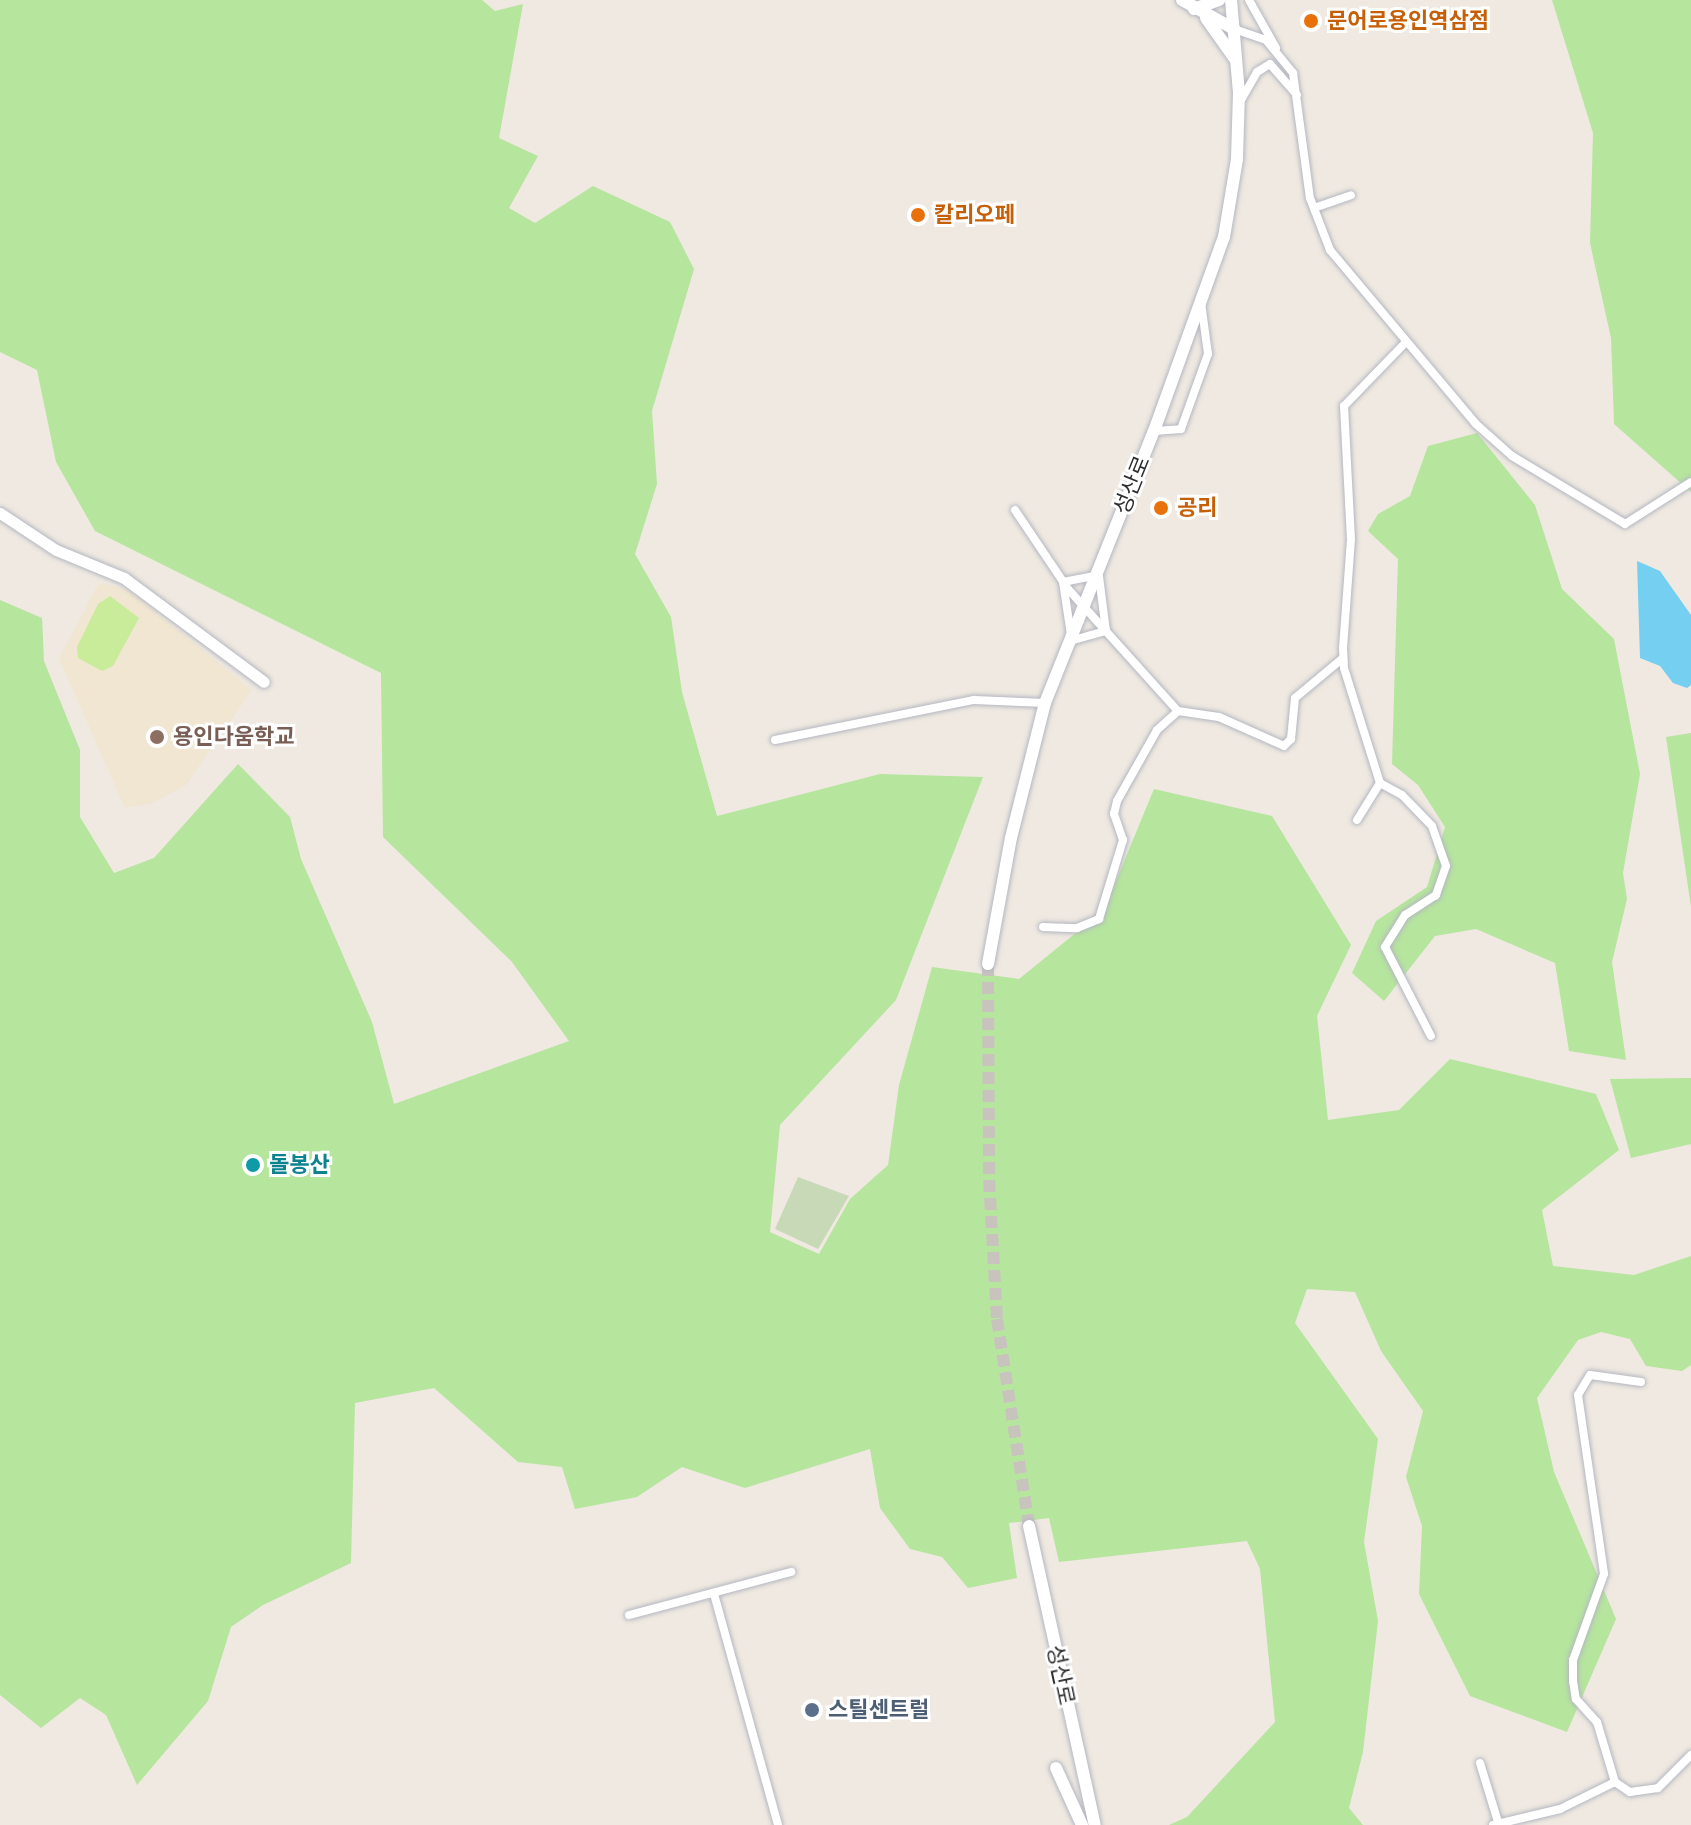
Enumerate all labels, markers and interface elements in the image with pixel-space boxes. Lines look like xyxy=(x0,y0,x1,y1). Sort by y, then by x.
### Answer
place label: 문어로용인역삼점 xyxy=(1327,8,1489,34)
marker: 문어로용인역삼점 xyxy=(1302,12,1320,30)
place label: 칼리오페 xyxy=(934,202,1015,228)
marker: 칼리오페 xyxy=(909,206,927,224)
street label: 성산로 xyxy=(1108,452,1156,518)
place label: 공리 xyxy=(1177,495,1217,521)
marker: 공리 xyxy=(1152,499,1170,517)
place label: 용인다움학교 xyxy=(173,724,294,750)
marker: 용인다움학교 xyxy=(148,728,166,746)
place label: 돌봉산 xyxy=(269,1152,330,1178)
marker: 돌봉산 xyxy=(244,1156,262,1174)
street label: 성산로 xyxy=(1042,1643,1080,1707)
place label: 스틸센트럴 xyxy=(828,1697,929,1723)
marker: 스틸센트럴 xyxy=(803,1701,821,1719)

